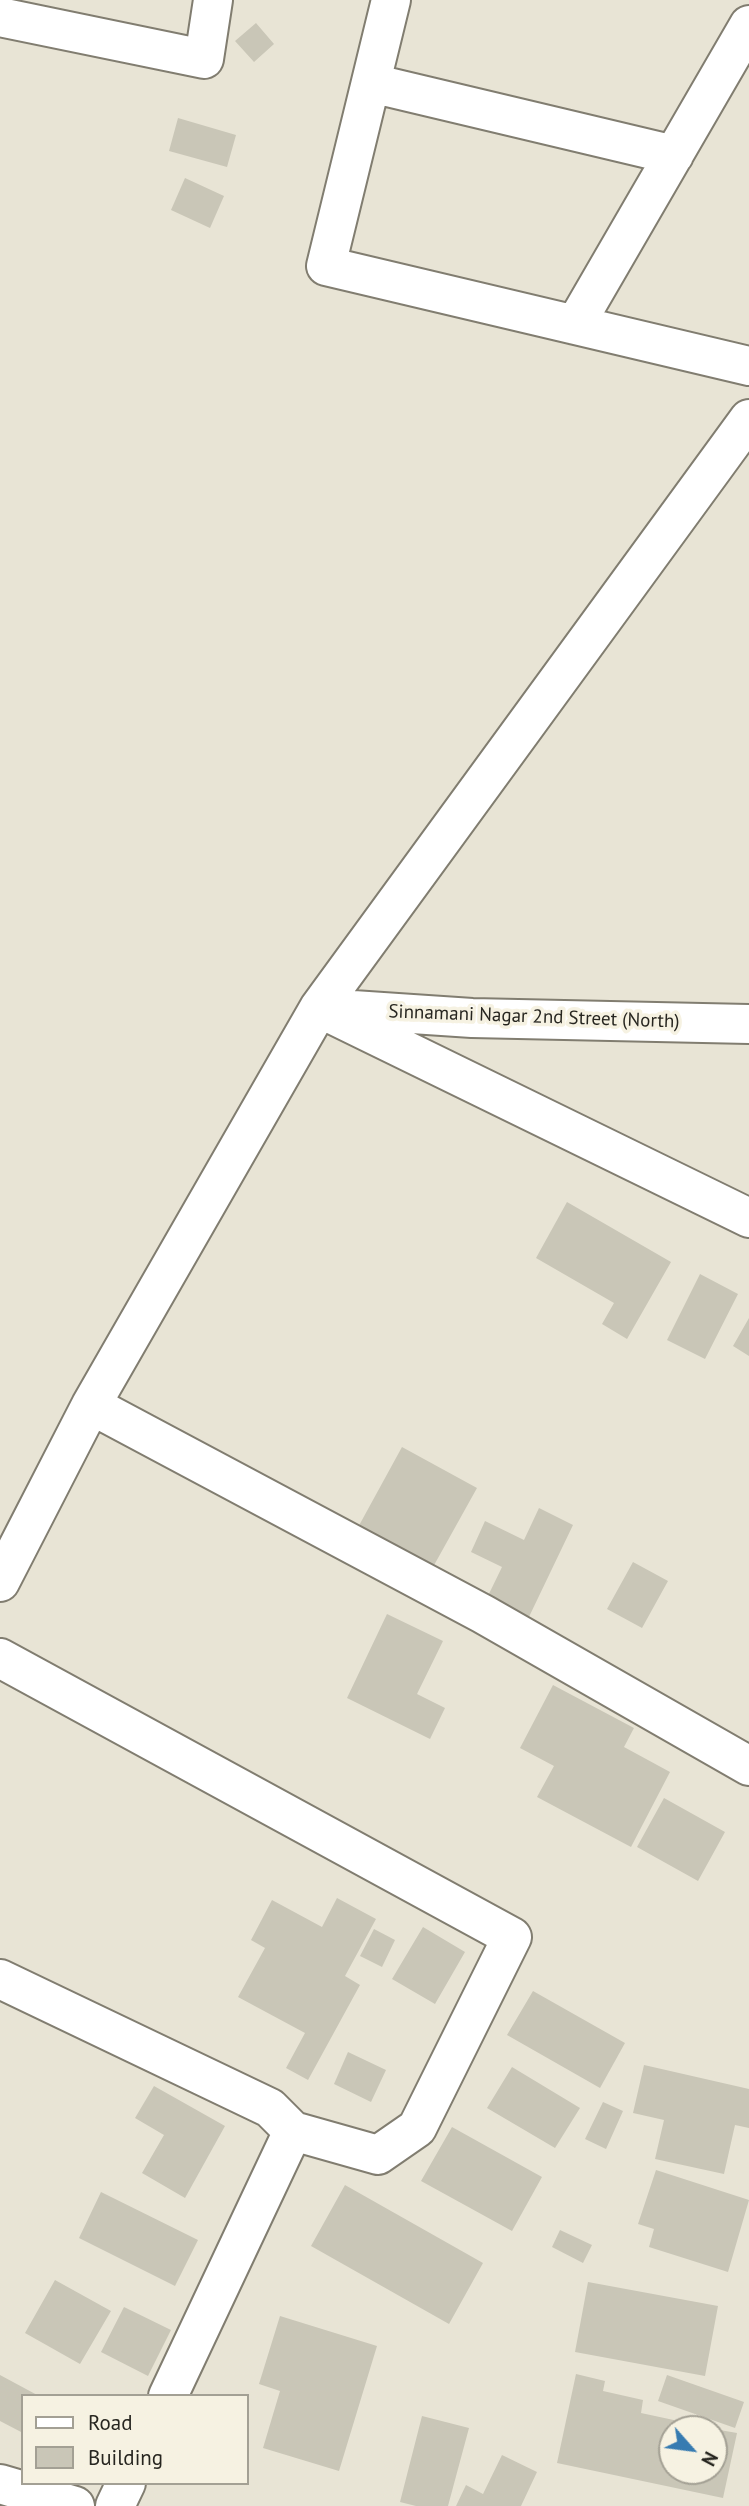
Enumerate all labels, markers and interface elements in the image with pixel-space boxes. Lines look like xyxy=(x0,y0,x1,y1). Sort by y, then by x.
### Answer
street label: Sinnamani Nagar 2nd Street (North) xyxy=(388,1001,680,1033)
legend xyxy=(21,2394,248,2485)
text: Road xyxy=(88,2409,132,2436)
north arrow xyxy=(658,2415,728,2485)
text: Building xyxy=(88,2444,163,2471)
text: N xyxy=(696,2448,723,2470)

